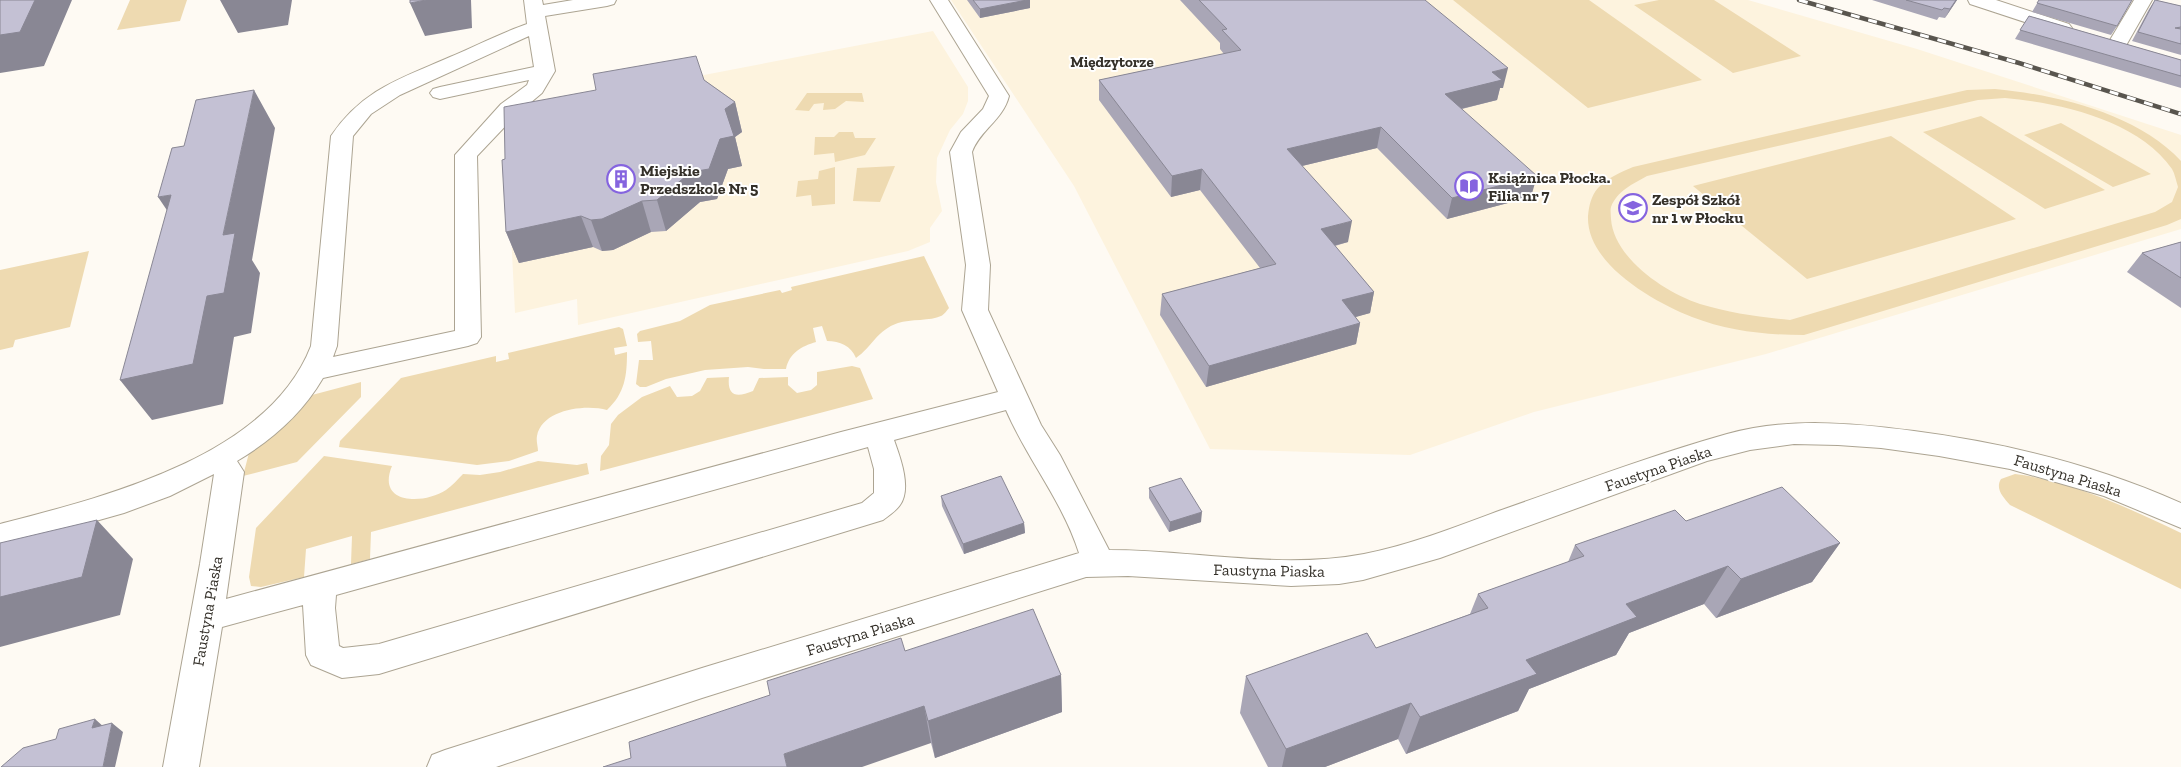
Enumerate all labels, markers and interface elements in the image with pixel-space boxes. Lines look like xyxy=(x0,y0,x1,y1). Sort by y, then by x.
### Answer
district label: Międzytorze xyxy=(1070,53,1154,71)
place label: Miejskie Przedszkole Nr 5 xyxy=(640,161,758,198)
building icon: Miejskie Przedszkole Nr 5 xyxy=(606,164,636,194)
place label: Książnica Płocka. Filia nr 7 xyxy=(1488,168,1611,205)
library icon: Książnica Płocka. Filia nr 7 xyxy=(1454,171,1484,201)
place label: Zespół Szkół nr 1 w Płocku xyxy=(1652,190,1744,227)
school or university icon: Zespół Szkół nr 1 w Płocku xyxy=(1618,193,1648,223)
street label: Faustyna Piaska xyxy=(1602,441,1714,496)
street label: Faustyna Piaska xyxy=(2012,450,2124,501)
street label: Faustyna Piaska xyxy=(188,554,227,668)
street label: Faustyna Piaska xyxy=(1213,560,1325,581)
street label: Faustyna Piaska xyxy=(804,609,917,660)

